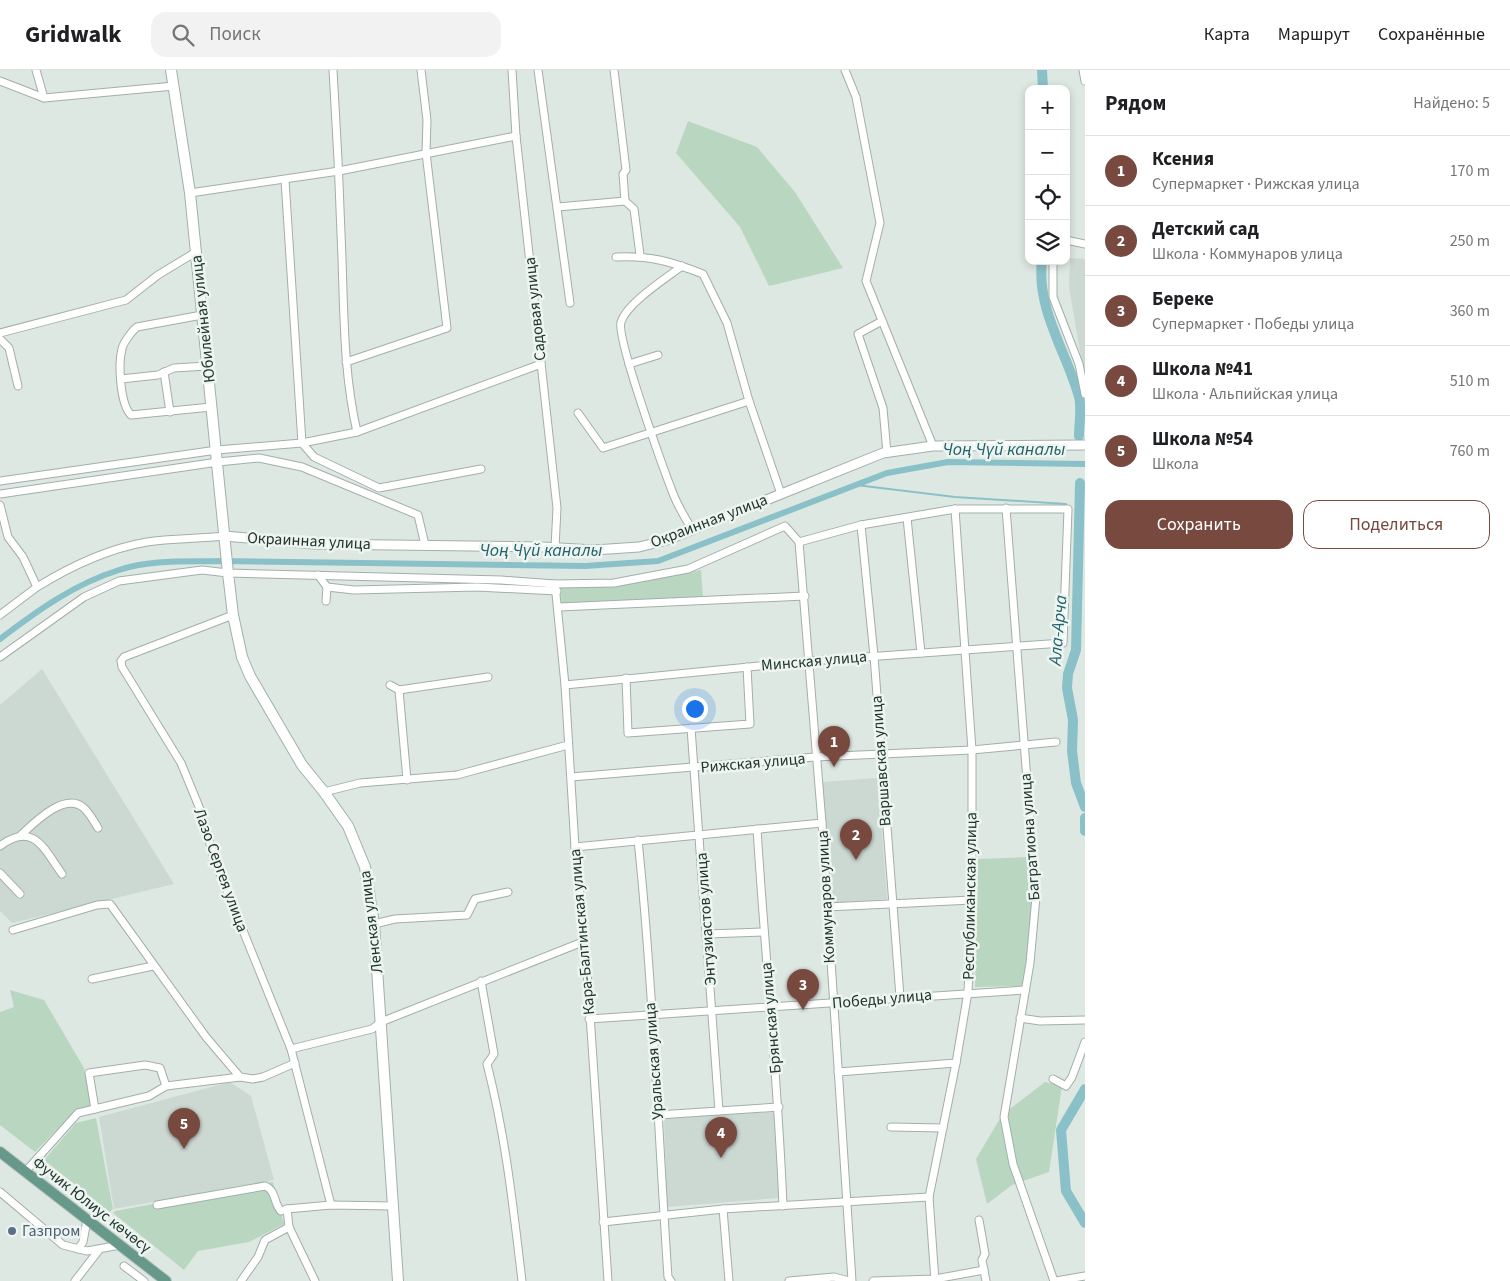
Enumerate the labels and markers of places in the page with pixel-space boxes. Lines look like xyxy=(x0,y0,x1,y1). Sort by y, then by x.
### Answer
pin: 1 xyxy=(818,726,850,767)
pin: 2 xyxy=(840,819,872,860)
pin: 3 xyxy=(787,969,819,1010)
pin: 5 xyxy=(168,1108,200,1149)
pin: 4 xyxy=(705,1117,737,1158)
place label: Газпром xyxy=(22,1220,80,1242)
marker: Газпром xyxy=(6,1225,18,1237)

